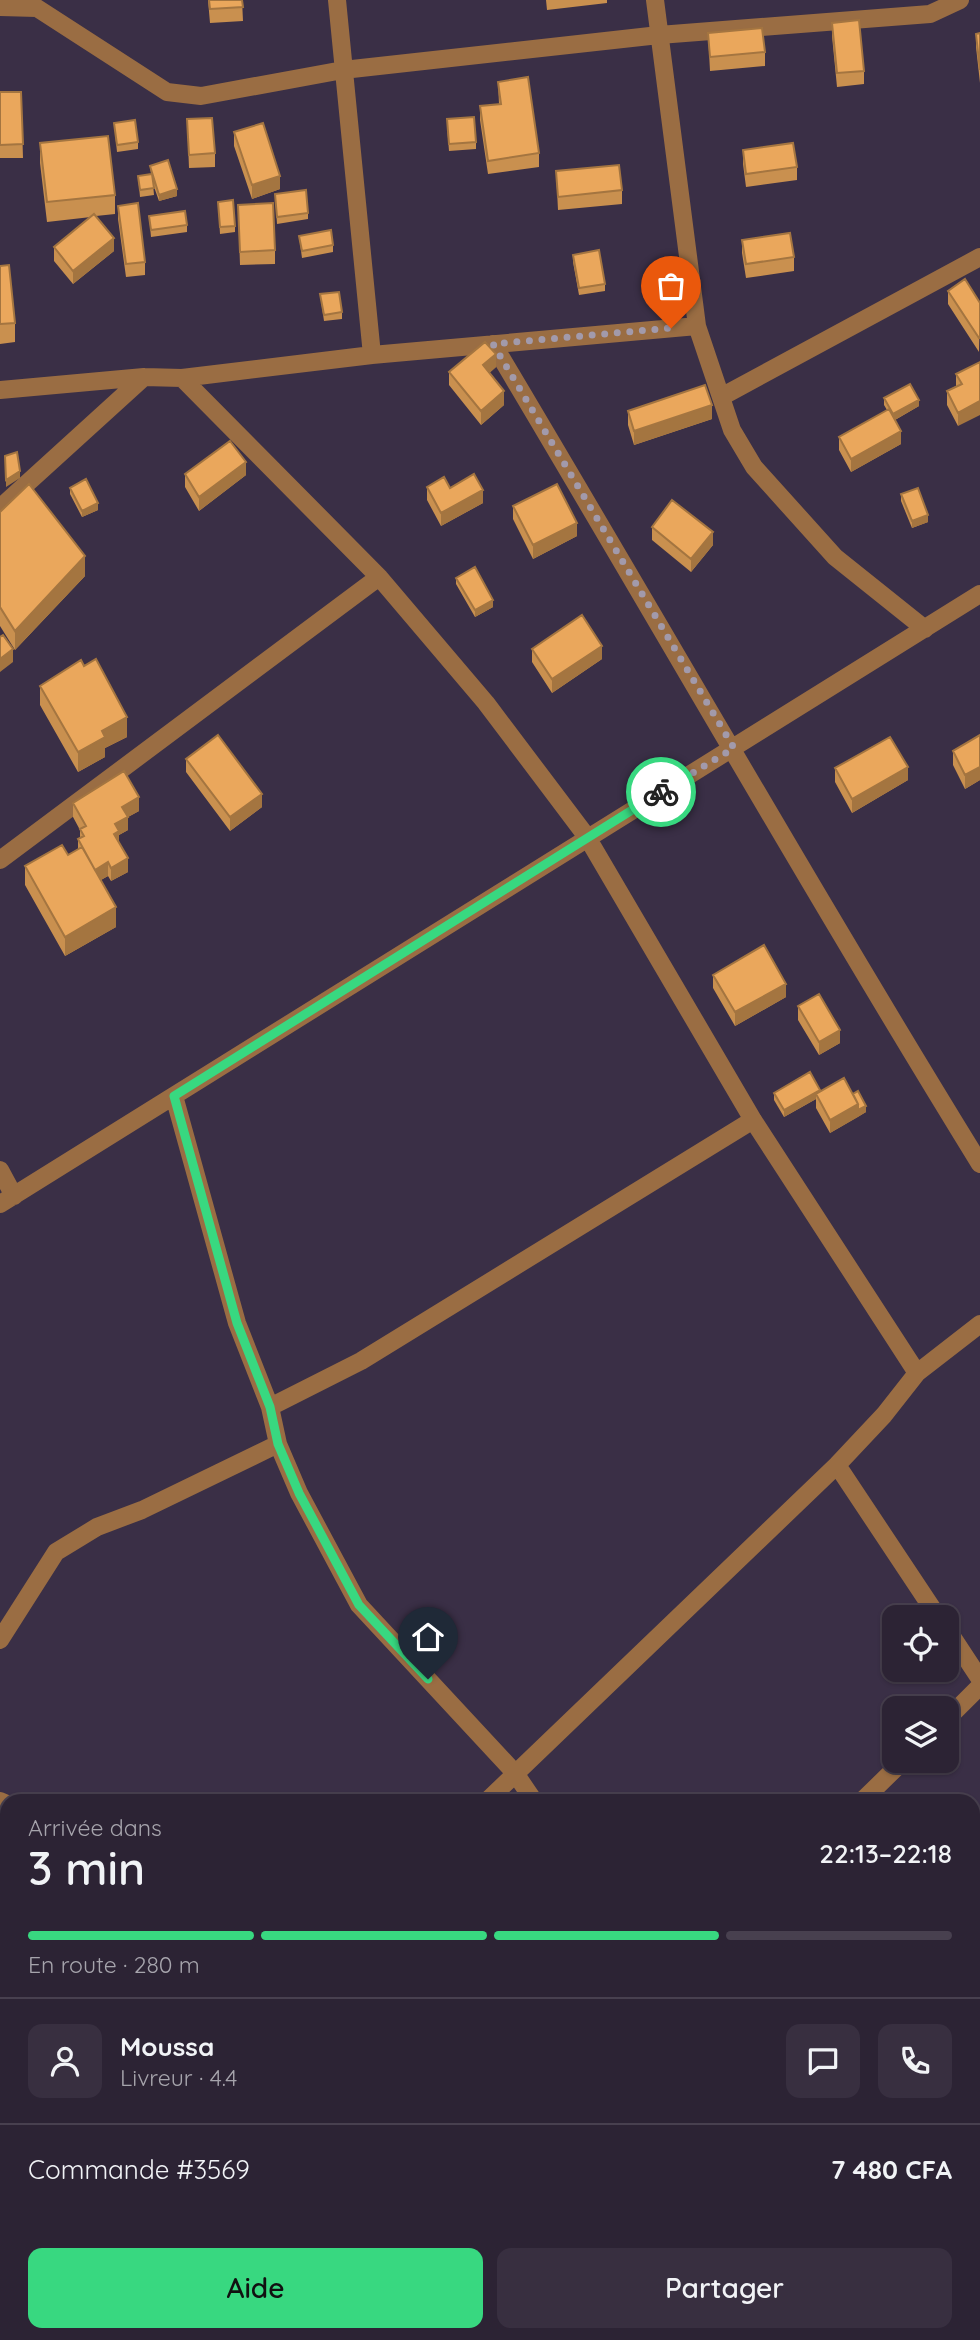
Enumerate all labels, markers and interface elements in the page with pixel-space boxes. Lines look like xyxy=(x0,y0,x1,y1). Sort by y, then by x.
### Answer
pin xyxy=(641,256,701,328)
icon: bag xyxy=(652,267,690,305)
courier xyxy=(626,757,696,827)
icon: bike xyxy=(642,773,680,811)
map controls xyxy=(882,1605,959,1773)
button: locate xyxy=(882,1605,959,1682)
pin xyxy=(398,1607,458,1679)
icon: home xyxy=(409,1618,447,1656)
button: layers xyxy=(882,1696,959,1773)
text: Arrivée dans xyxy=(28,1813,162,1842)
text: 22:13–22:18 xyxy=(819,1837,952,1870)
text: 3 min xyxy=(28,1839,145,1897)
text: En route · 280 m xyxy=(28,1950,200,1979)
button: person xyxy=(28,2024,102,2098)
button: chat xyxy=(786,2024,860,2098)
button: phone xyxy=(878,2024,952,2098)
text: Moussa xyxy=(120,2030,214,2063)
text: Livreur · 4.4 xyxy=(120,2063,237,2092)
text: Commande #3569 xyxy=(28,2153,250,2186)
text: 7 480 CFA xyxy=(831,2153,952,2186)
button: Aide xyxy=(28,2248,483,2328)
button: Partager xyxy=(497,2248,952,2328)

